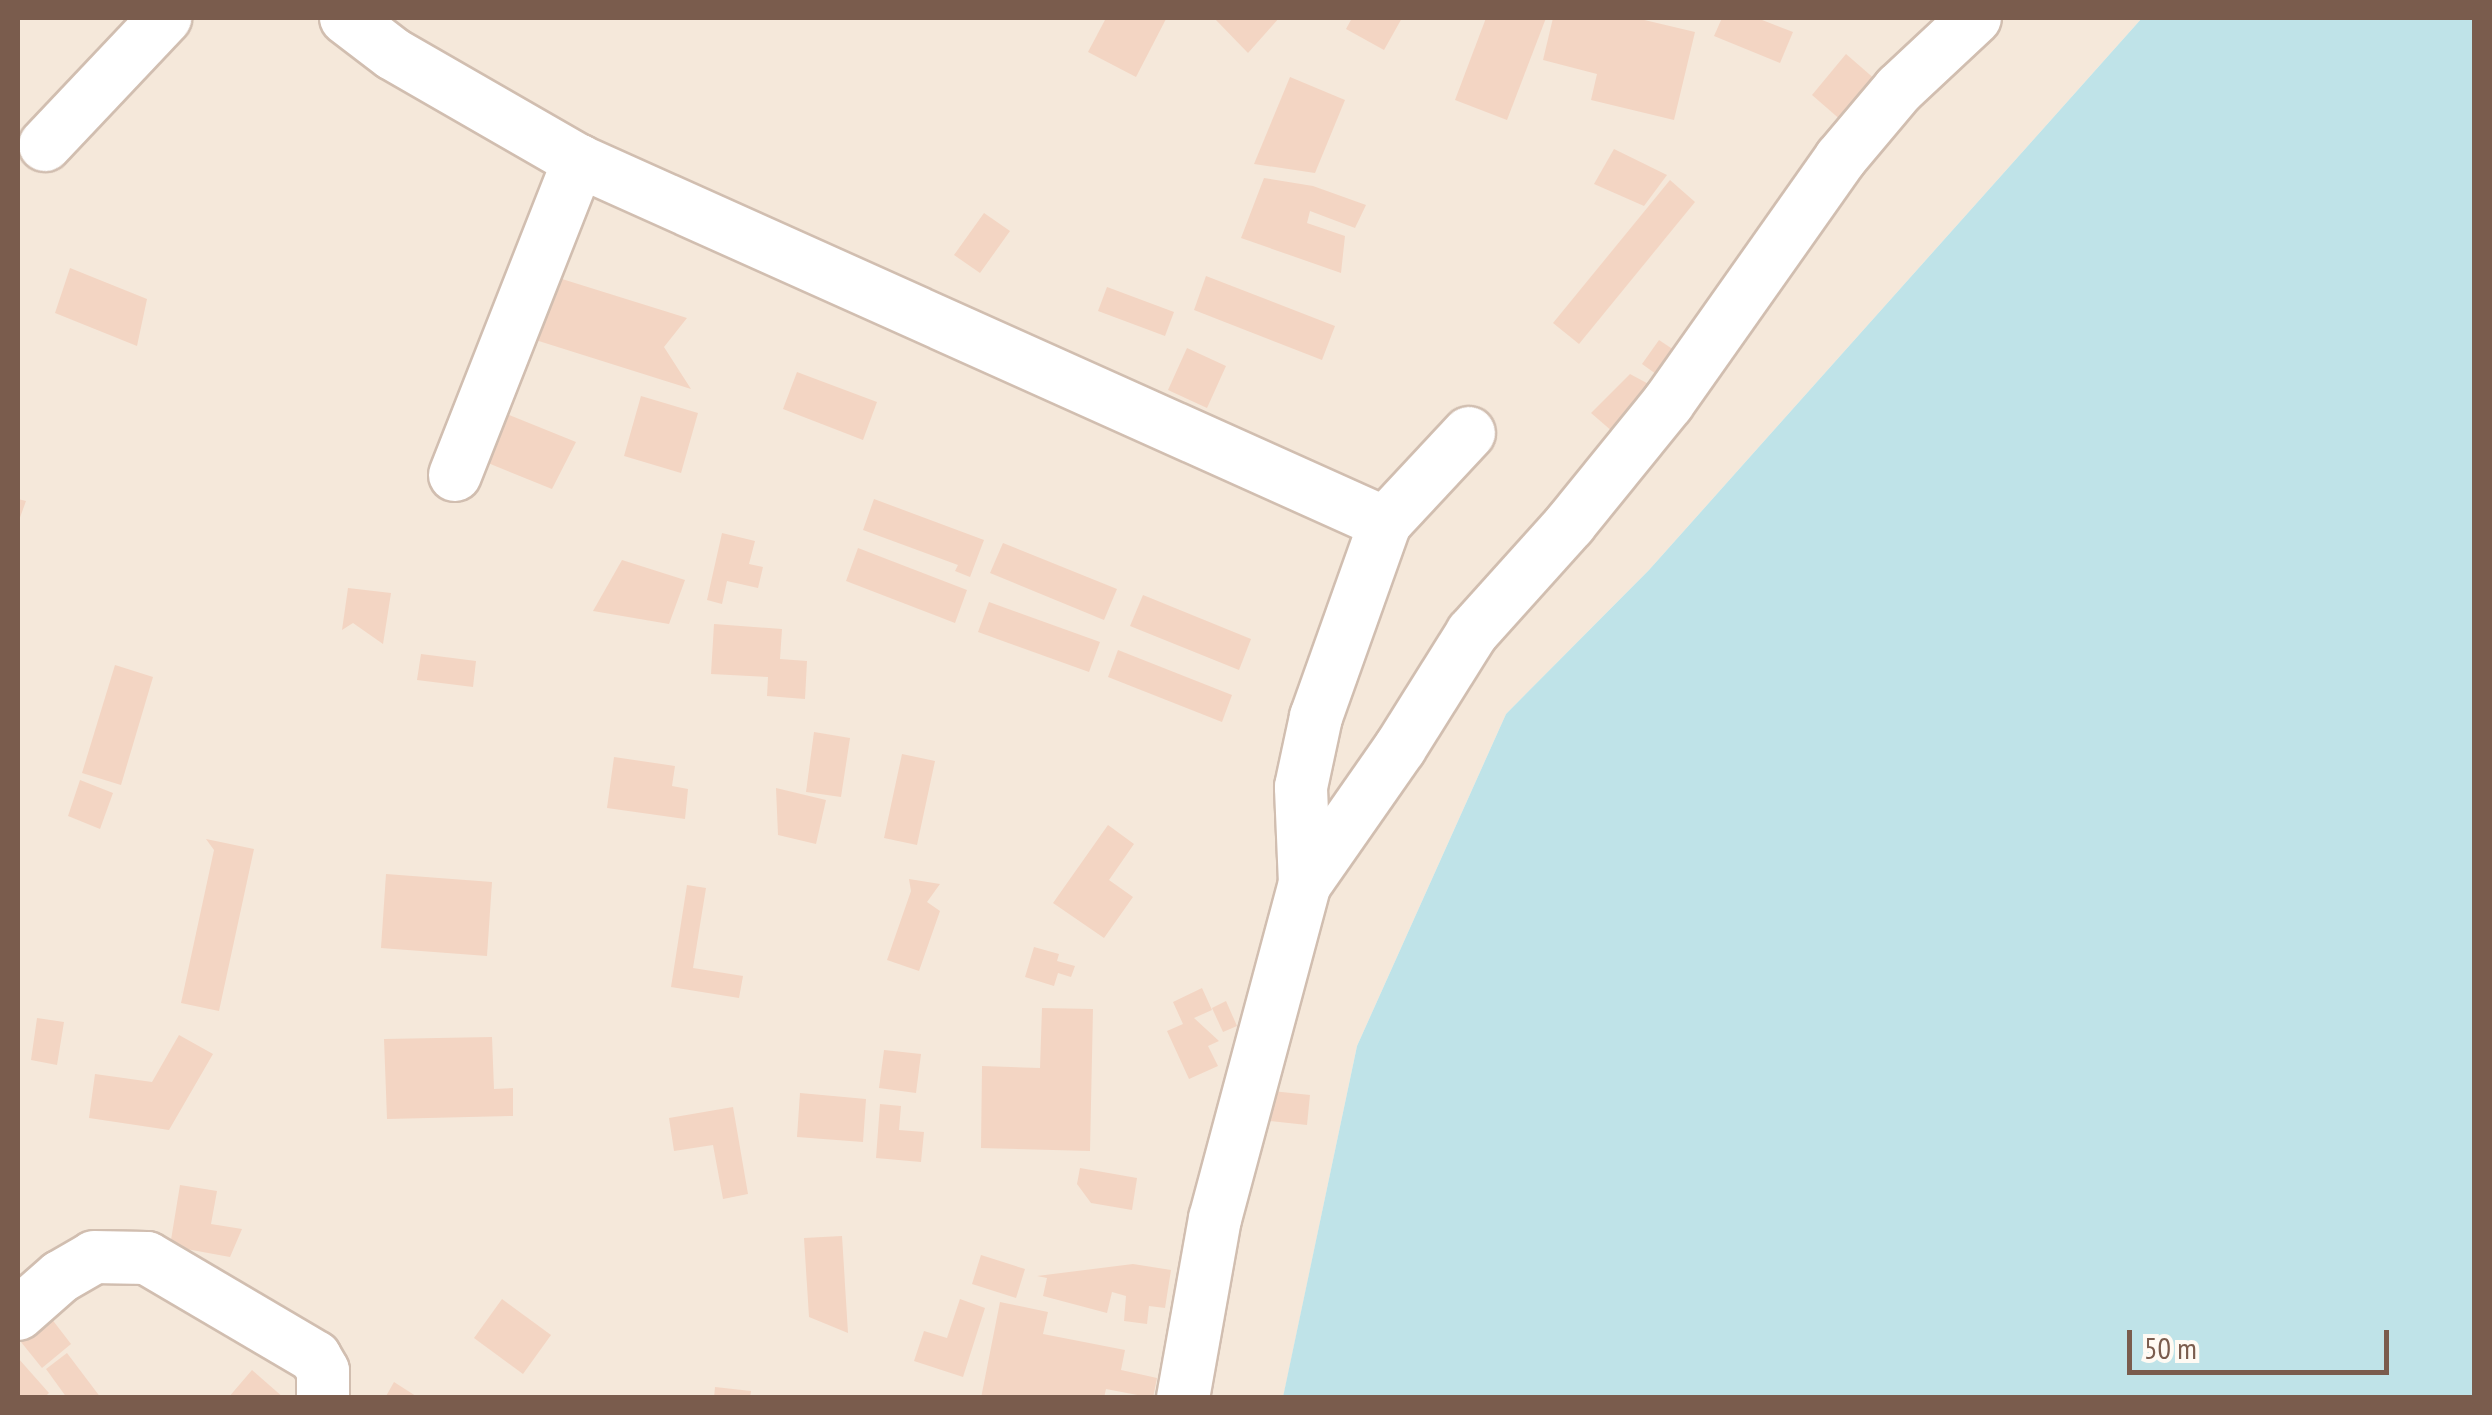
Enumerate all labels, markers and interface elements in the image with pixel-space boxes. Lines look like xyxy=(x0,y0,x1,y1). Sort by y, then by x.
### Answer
scale bar xyxy=(2132,1310,2394,1372)
text: 50 m xyxy=(2144,1328,2197,1367)

